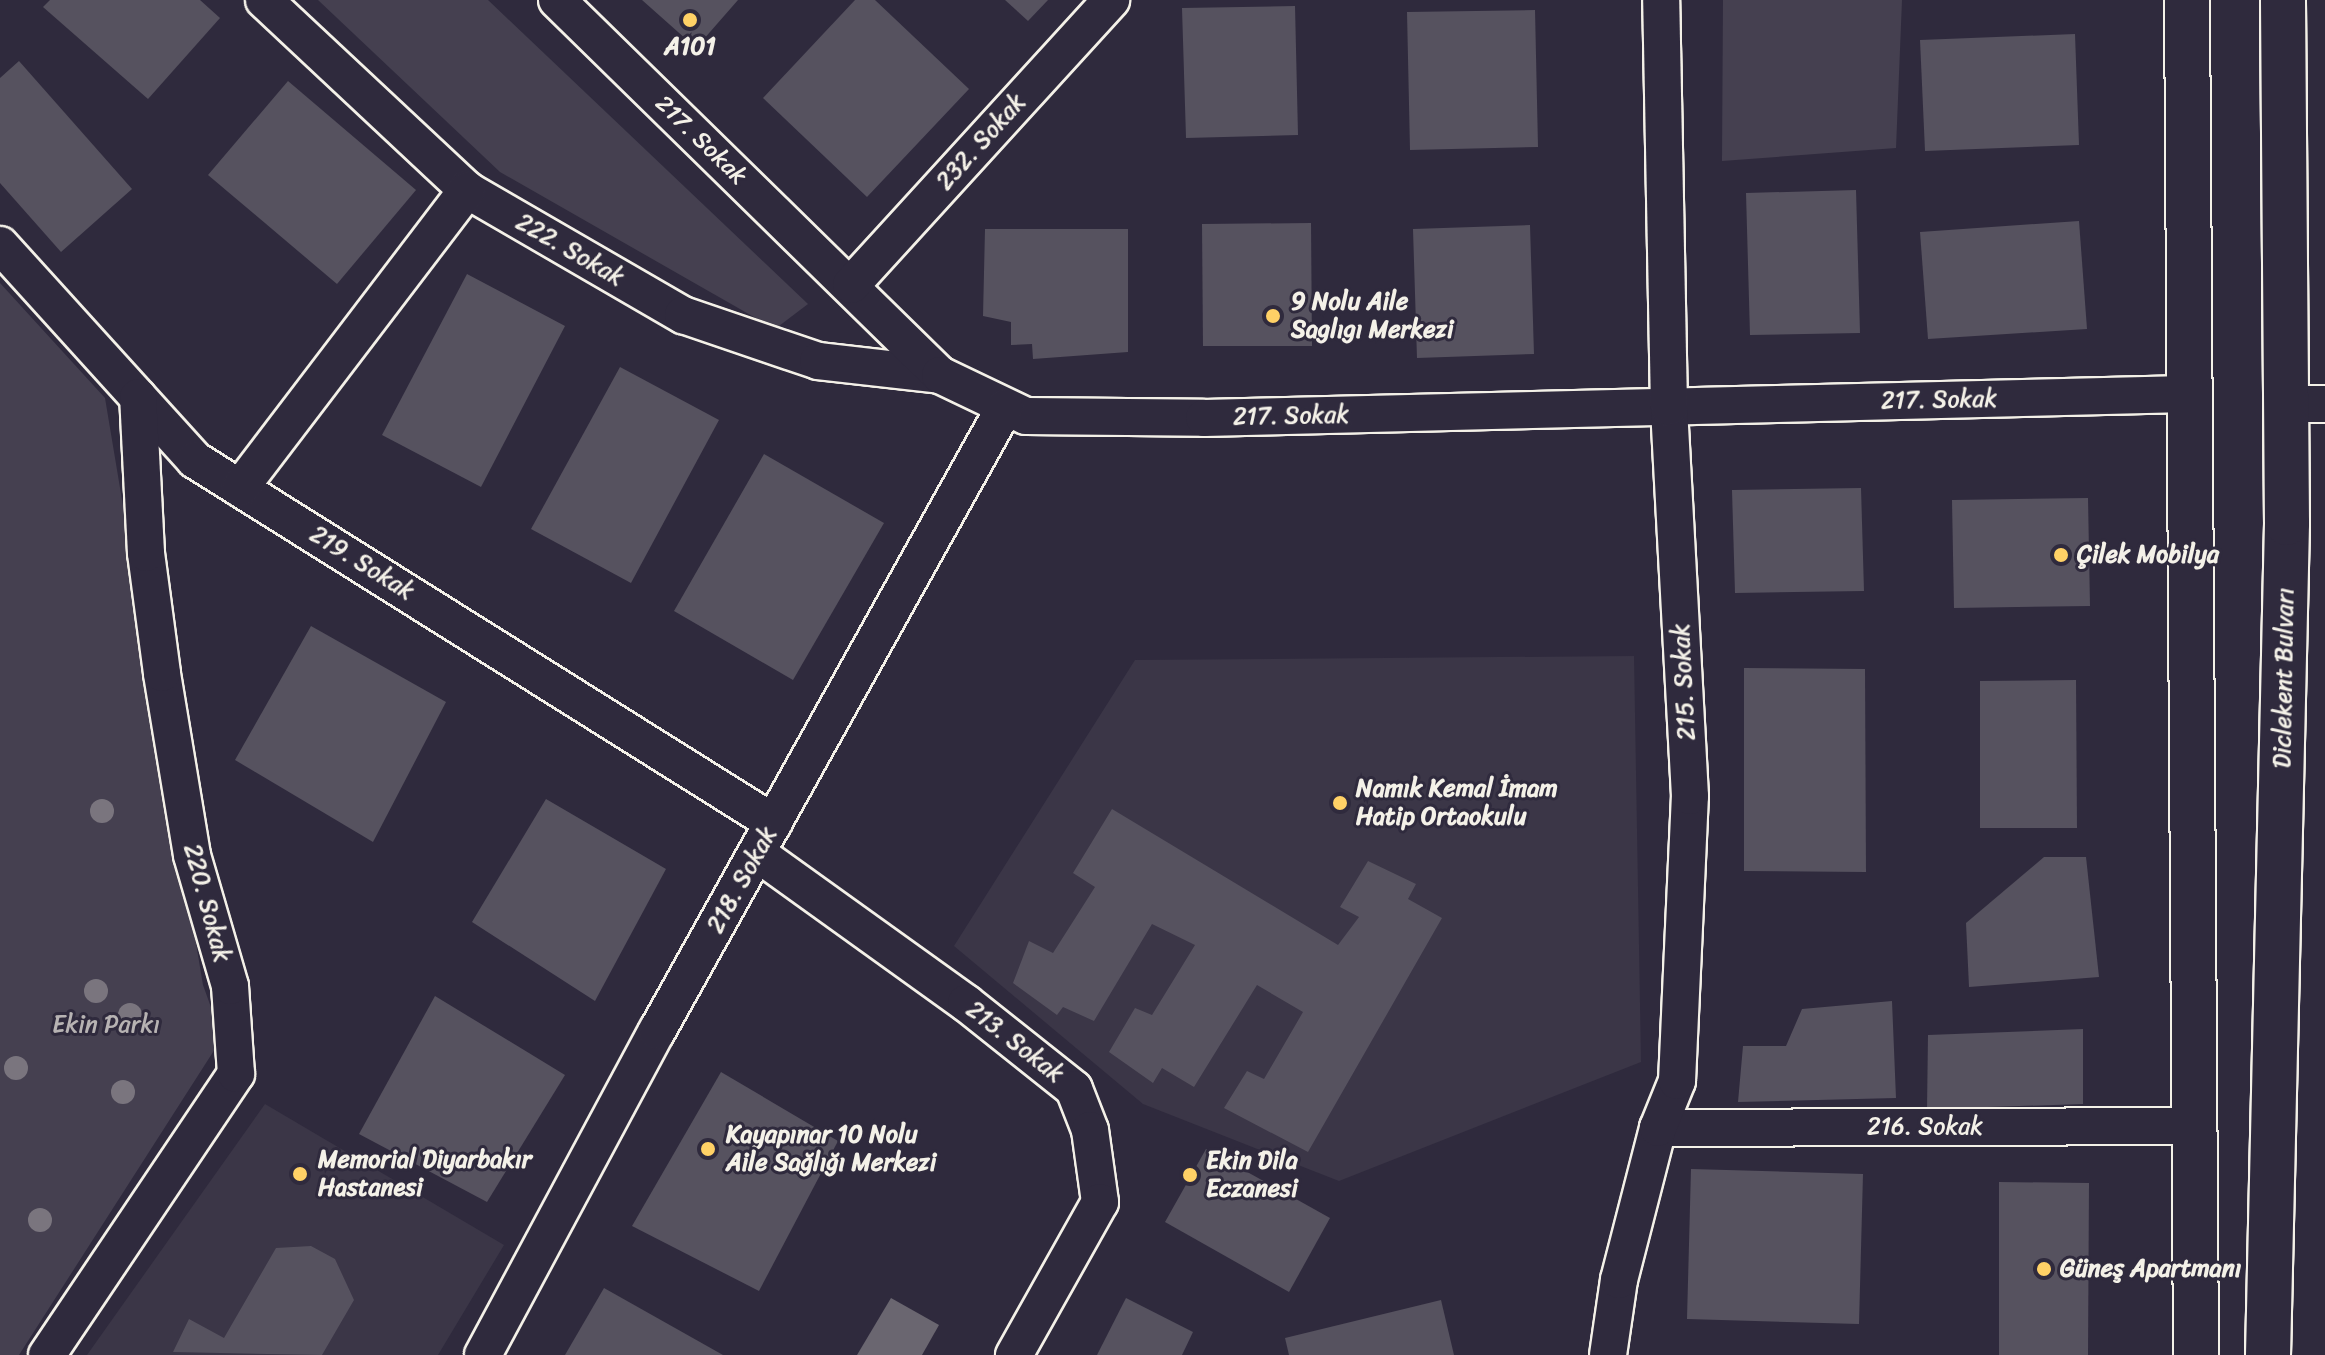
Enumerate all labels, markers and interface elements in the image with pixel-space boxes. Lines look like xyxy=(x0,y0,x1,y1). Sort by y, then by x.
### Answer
marker: A101 xyxy=(681,11,699,29)
place label: A101 xyxy=(664,33,716,61)
street label: 232. Sokak xyxy=(930,88,1032,196)
street label: 217. Sokak xyxy=(649,89,753,191)
street label: 222. Sokak xyxy=(511,208,629,292)
place label: 9 Nolu Aile Saglıgı Merkezi xyxy=(1291,288,1454,344)
marker: 9 Nolu Aile Saglıgı Merkezi xyxy=(1262,305,1284,327)
street label: 217. Sokak xyxy=(1881,385,1997,415)
street label: 217. Sokak xyxy=(1233,401,1349,431)
street label: 219. Sokak xyxy=(305,520,419,606)
place label: Çilek Mobilya xyxy=(2077,541,2220,569)
marker: Çilek Mobilya xyxy=(2052,546,2070,564)
street label: Diclekent Bulvarı xyxy=(2268,587,2300,769)
street label: 215. Sokak xyxy=(1667,623,1701,741)
place label: Namık Kemal İmam Hatip Ortaokulu xyxy=(1356,775,1558,831)
marker: Namık Kemal İmam Hatip Ortaokulu xyxy=(1331,794,1349,812)
street label: 218. Sokak xyxy=(701,822,783,938)
street label: 220. Sokak xyxy=(177,841,237,965)
street label: 213. Sokak xyxy=(961,995,1069,1089)
park label: Ekin Parkı xyxy=(52,1011,160,1039)
street label: 216. Sokak xyxy=(1867,1113,1983,1141)
place label: Kayapınar 10 Nolu Aile Sağlığı Merkezi xyxy=(726,1121,936,1177)
marker: Kayapınar 10 Nolu Aile Sağlığı Merkezi xyxy=(697,1138,719,1160)
place label: Memorial Diyarbakır Hastanesi xyxy=(318,1146,532,1202)
place label: Ekin Dila Eczanesi xyxy=(1206,1147,1298,1203)
marker: Memorial Diyarbakır Hastanesi xyxy=(289,1163,311,1185)
marker: Ekin Dila Eczanesi xyxy=(1181,1166,1199,1184)
place label: Güneş Apartmanı xyxy=(2060,1255,2240,1283)
marker: Güneş Apartmanı xyxy=(2035,1260,2053,1278)

